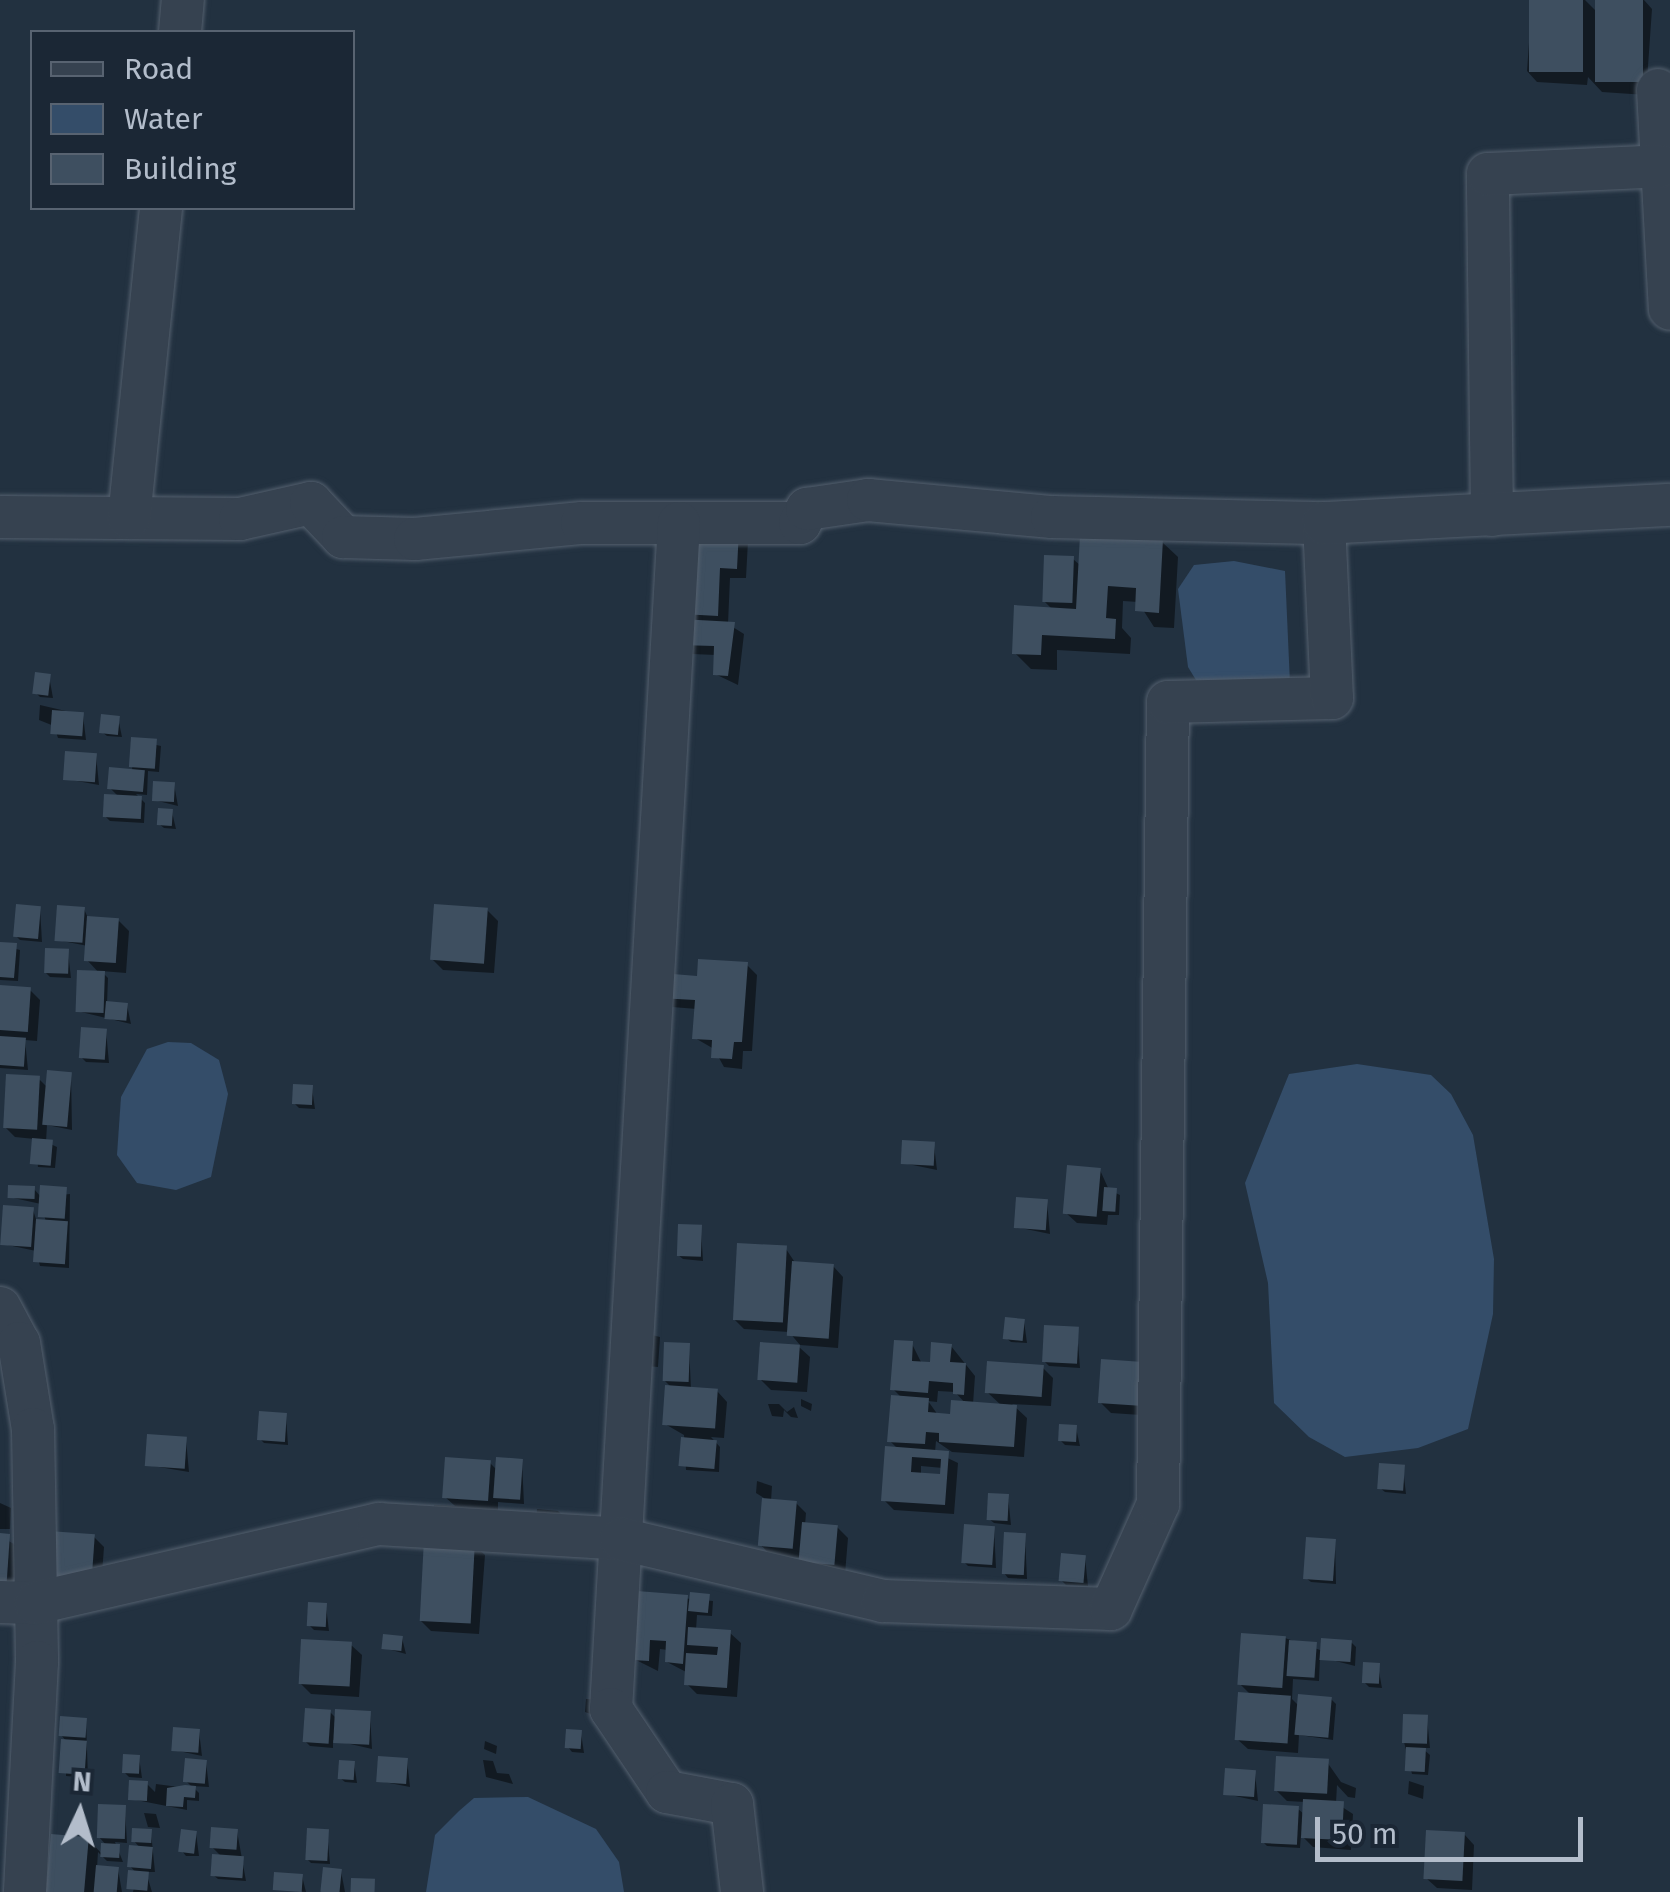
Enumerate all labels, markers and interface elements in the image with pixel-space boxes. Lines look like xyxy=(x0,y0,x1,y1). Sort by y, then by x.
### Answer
legend xyxy=(30,30,355,210)
text: Road xyxy=(124,51,193,87)
text: Water xyxy=(124,101,203,137)
text: Building xyxy=(124,151,236,187)
north arrow xyxy=(30,1762,130,1862)
text: N xyxy=(72,1764,93,1799)
scale bar xyxy=(1320,1797,1588,1859)
text: 50 m xyxy=(1332,1816,1397,1852)

